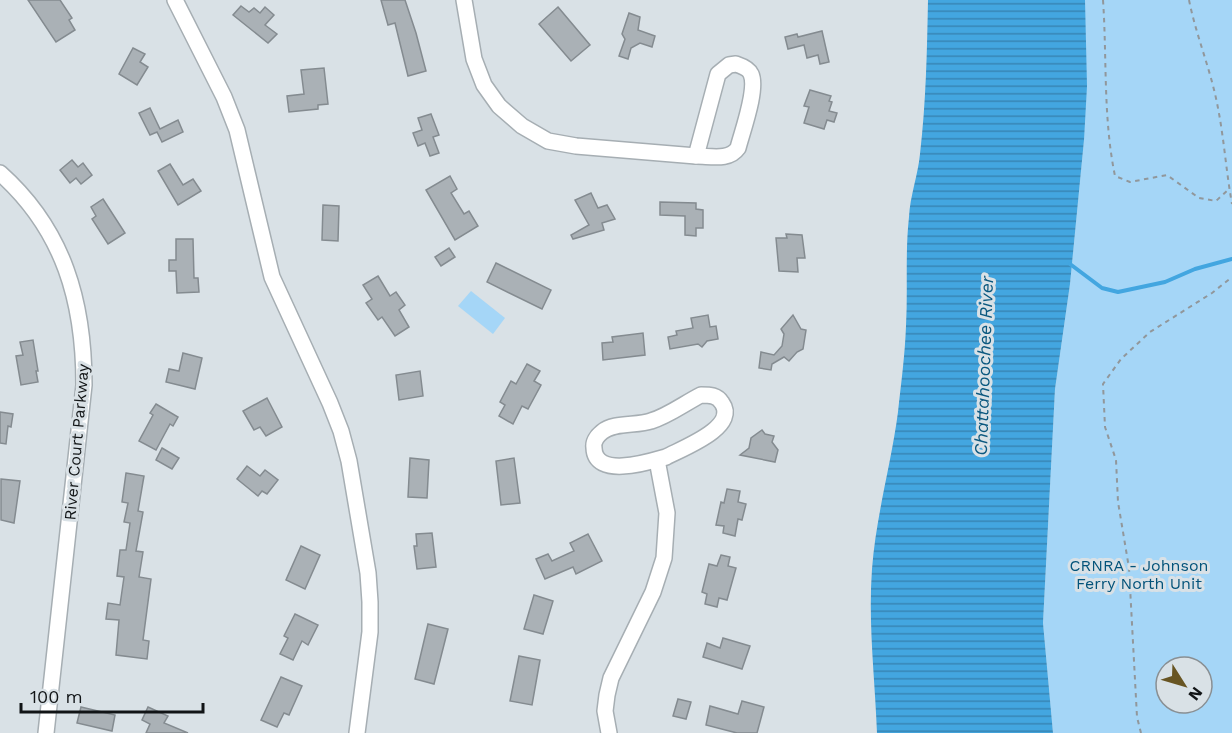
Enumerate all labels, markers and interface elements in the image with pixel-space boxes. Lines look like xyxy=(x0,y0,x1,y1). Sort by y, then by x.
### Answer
water label: Chattahoochee River xyxy=(970,275,997,456)
street label: River Court Parkway xyxy=(60,362,93,521)
park label: CRNRA - Johnson Ferry North Unit xyxy=(1070,556,1208,593)
north arrow xyxy=(1154,655,1214,715)
scale bar xyxy=(21,676,202,714)
text: N xyxy=(1184,683,1207,704)
text: 100 m xyxy=(30,686,83,707)

